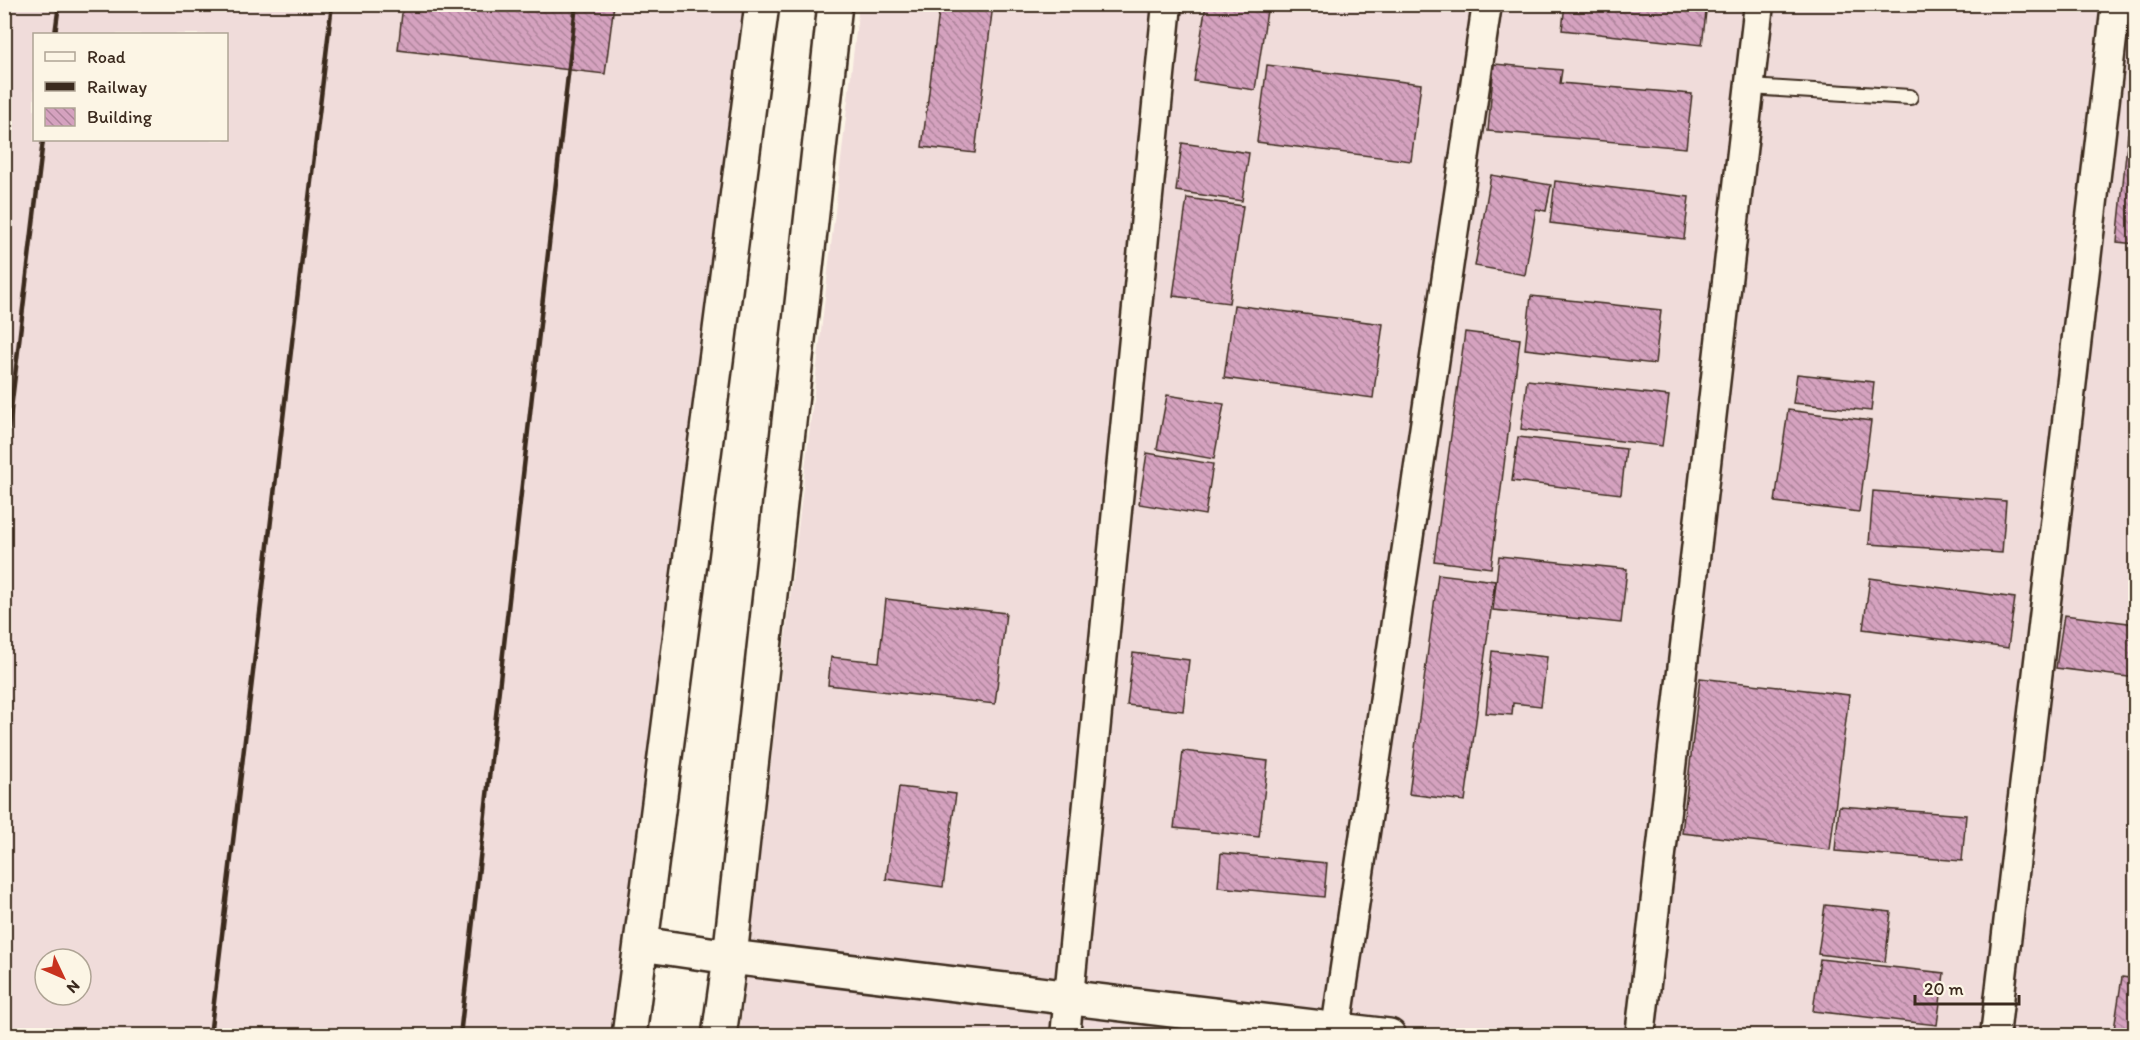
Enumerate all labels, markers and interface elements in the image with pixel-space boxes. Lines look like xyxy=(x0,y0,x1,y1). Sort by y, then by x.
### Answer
legend xyxy=(33,33,228,141)
text: Road xyxy=(87,46,126,68)
text: Railway xyxy=(87,76,148,98)
text: Building xyxy=(87,106,153,128)
north arrow xyxy=(33,947,93,1007)
scale bar xyxy=(1915,968,2018,1006)
text: N xyxy=(63,977,84,998)
text: 20 m xyxy=(1924,978,1964,1000)

